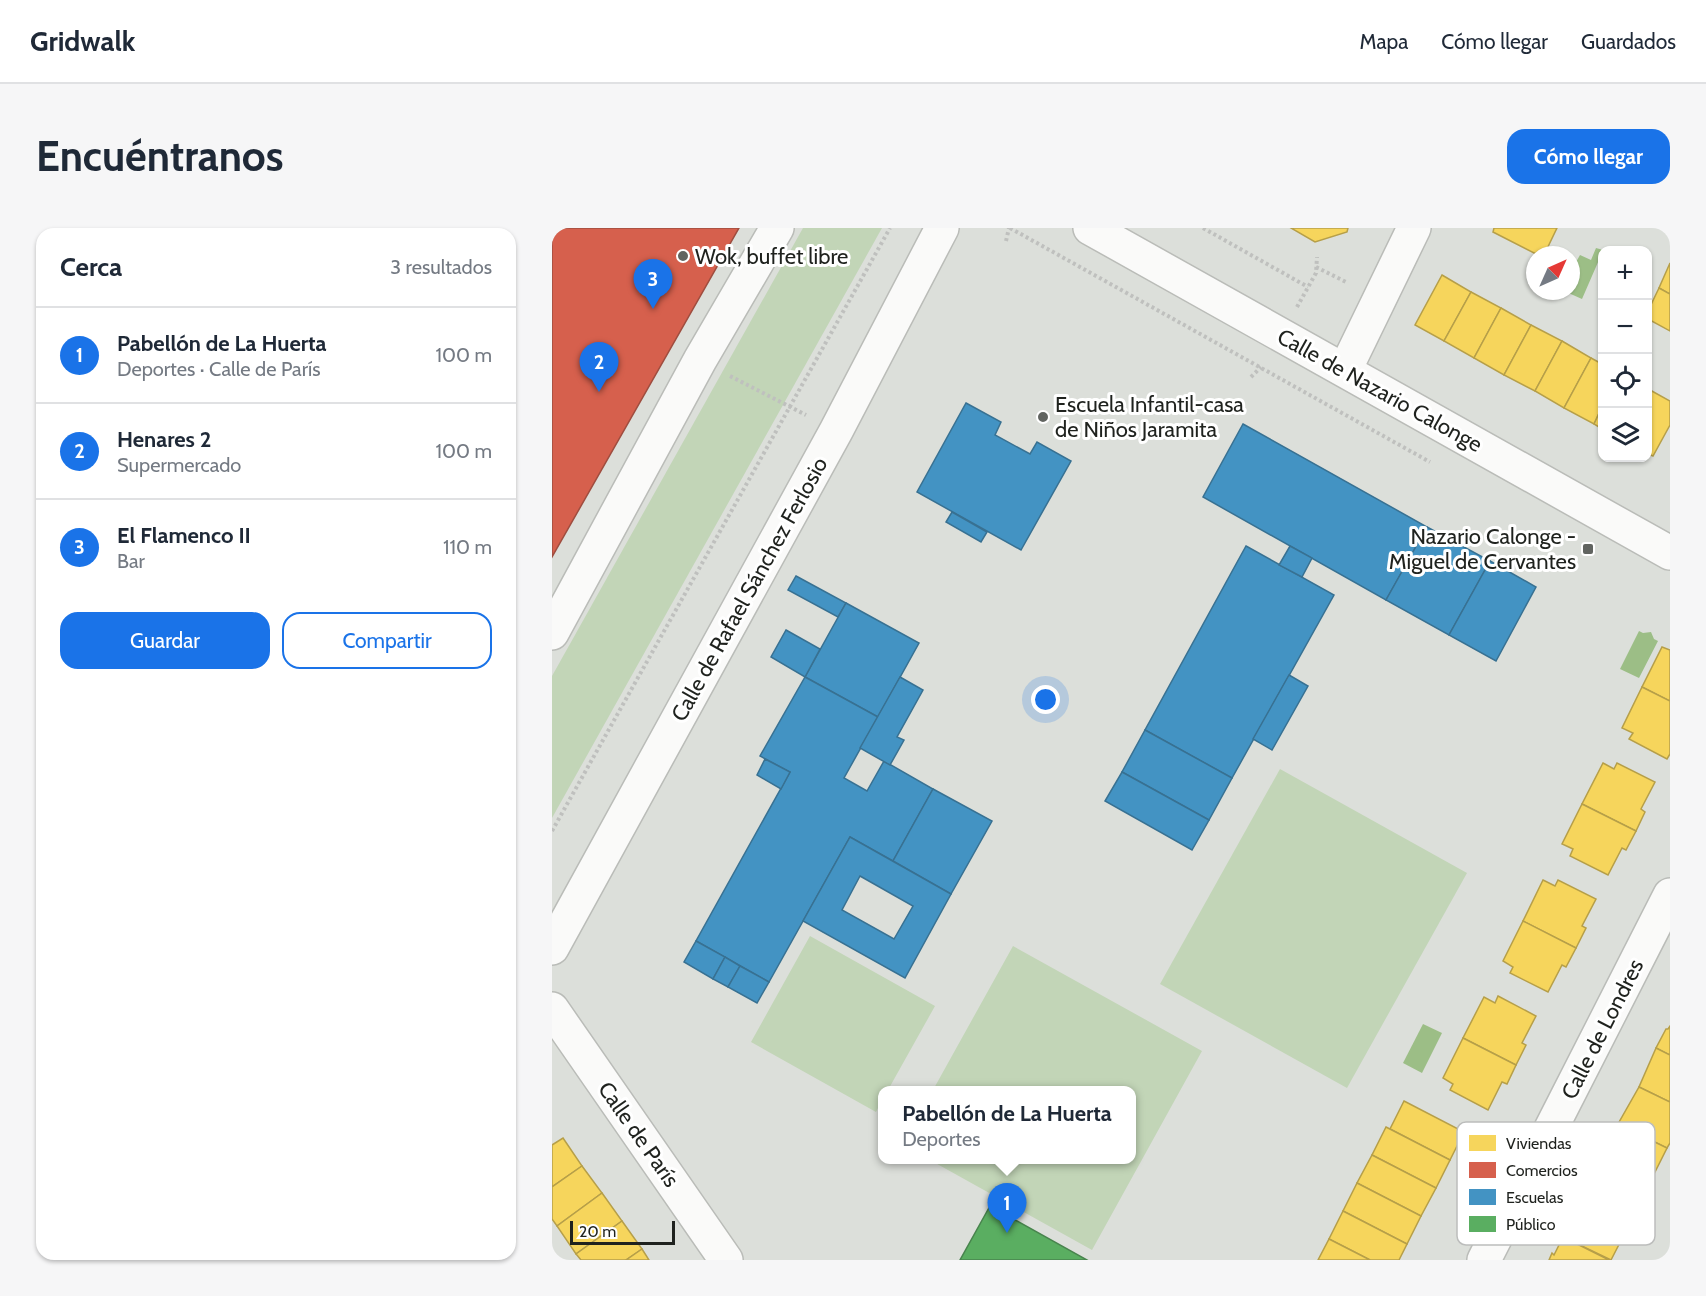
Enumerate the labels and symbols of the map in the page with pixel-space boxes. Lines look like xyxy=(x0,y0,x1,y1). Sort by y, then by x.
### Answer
place label: Wok, buffet libre xyxy=(695,243,848,270)
north arrow xyxy=(1526,246,1580,300)
marker: Wok, buffet libre xyxy=(676,249,690,263)
pin: 3 xyxy=(634,260,672,309)
street label: Calle de Nazario Calonge xyxy=(1273,323,1487,458)
pin: 2 xyxy=(580,342,618,392)
place label: Escuela Infantil-casa de Niños Jaramita xyxy=(1055,391,1244,443)
marker: Escuela Infantil-casa de Niños Jaramita xyxy=(1036,410,1050,424)
street label: Calle de Rafael Sánchez Ferlosio xyxy=(665,452,833,726)
place label: Nazario Calonge - Miguel de Cervantes xyxy=(1389,523,1576,575)
marker: Nazario Calonge - Miguel de Cervantes xyxy=(1581,542,1595,556)
your location xyxy=(1031,685,1060,714)
street label: Calle de Londres xyxy=(1556,955,1649,1104)
street label: Calle de París xyxy=(592,1076,685,1192)
legend xyxy=(1457,1122,1655,1245)
text: Viviendas xyxy=(1506,1134,1572,1153)
text: Comercios xyxy=(1506,1161,1578,1180)
pin: 1 xyxy=(988,1184,1026,1233)
text: Escuelas xyxy=(1506,1188,1564,1207)
text: Público xyxy=(1506,1215,1556,1234)
scale bar xyxy=(570,1218,675,1246)

